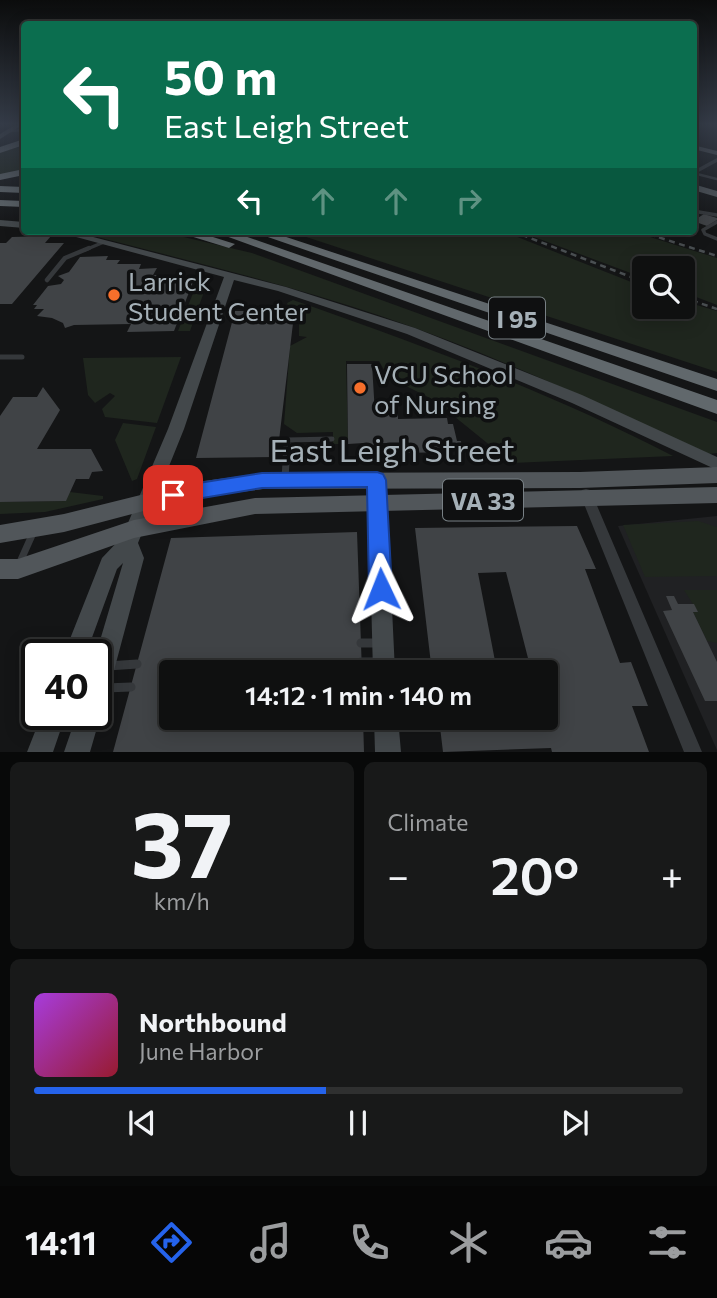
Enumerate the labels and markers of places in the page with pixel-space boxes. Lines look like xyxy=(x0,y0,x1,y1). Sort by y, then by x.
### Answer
place label: Larrick Student Center xyxy=(128,265,308,326)
marker: Larrick Student Center xyxy=(106,287,122,303)
place label: VCU School of Nursing xyxy=(374,358,514,419)
marker: VCU School of Nursing xyxy=(352,380,368,396)
pin xyxy=(143,465,203,525)

